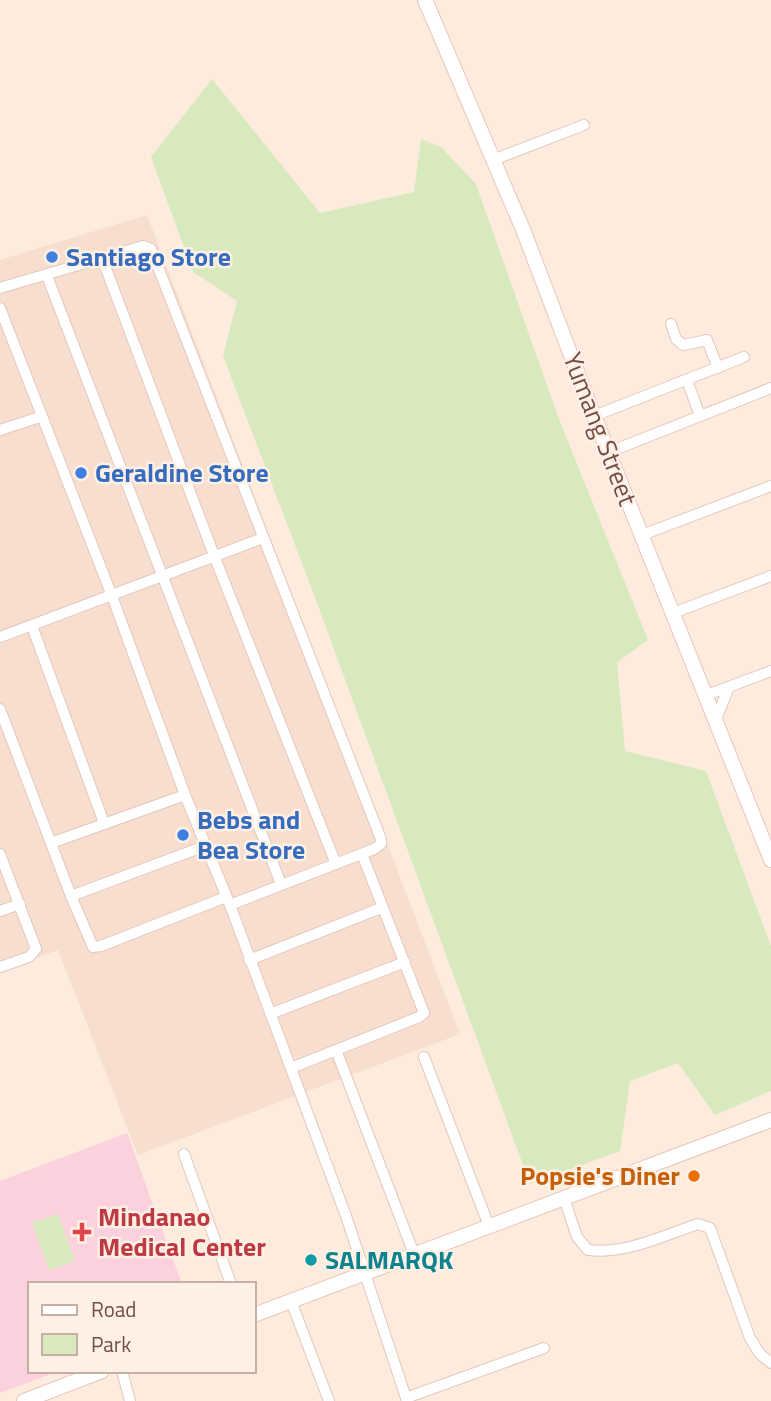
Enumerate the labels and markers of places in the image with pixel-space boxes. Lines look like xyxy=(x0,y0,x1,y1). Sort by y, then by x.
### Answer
place label: Santiago Store xyxy=(66,237,231,276)
marker: Santiago Store xyxy=(44,249,60,265)
place label: Geraldine Store xyxy=(95,453,269,492)
marker: Geraldine Store xyxy=(73,465,89,481)
place label: Bebs and Bea Store xyxy=(197,800,305,869)
marker: Bebs and Bea Store xyxy=(175,827,191,843)
place label: Popsie's Diner xyxy=(520,1156,680,1195)
marker: Popsie's Diner xyxy=(686,1168,702,1184)
place label: Mindanao Medical Center xyxy=(98,1197,266,1266)
marker: Mindanao Medical Center xyxy=(72,1222,92,1242)
place label: SALMARQK xyxy=(325,1240,453,1279)
marker: SALMARQK xyxy=(303,1252,319,1268)

